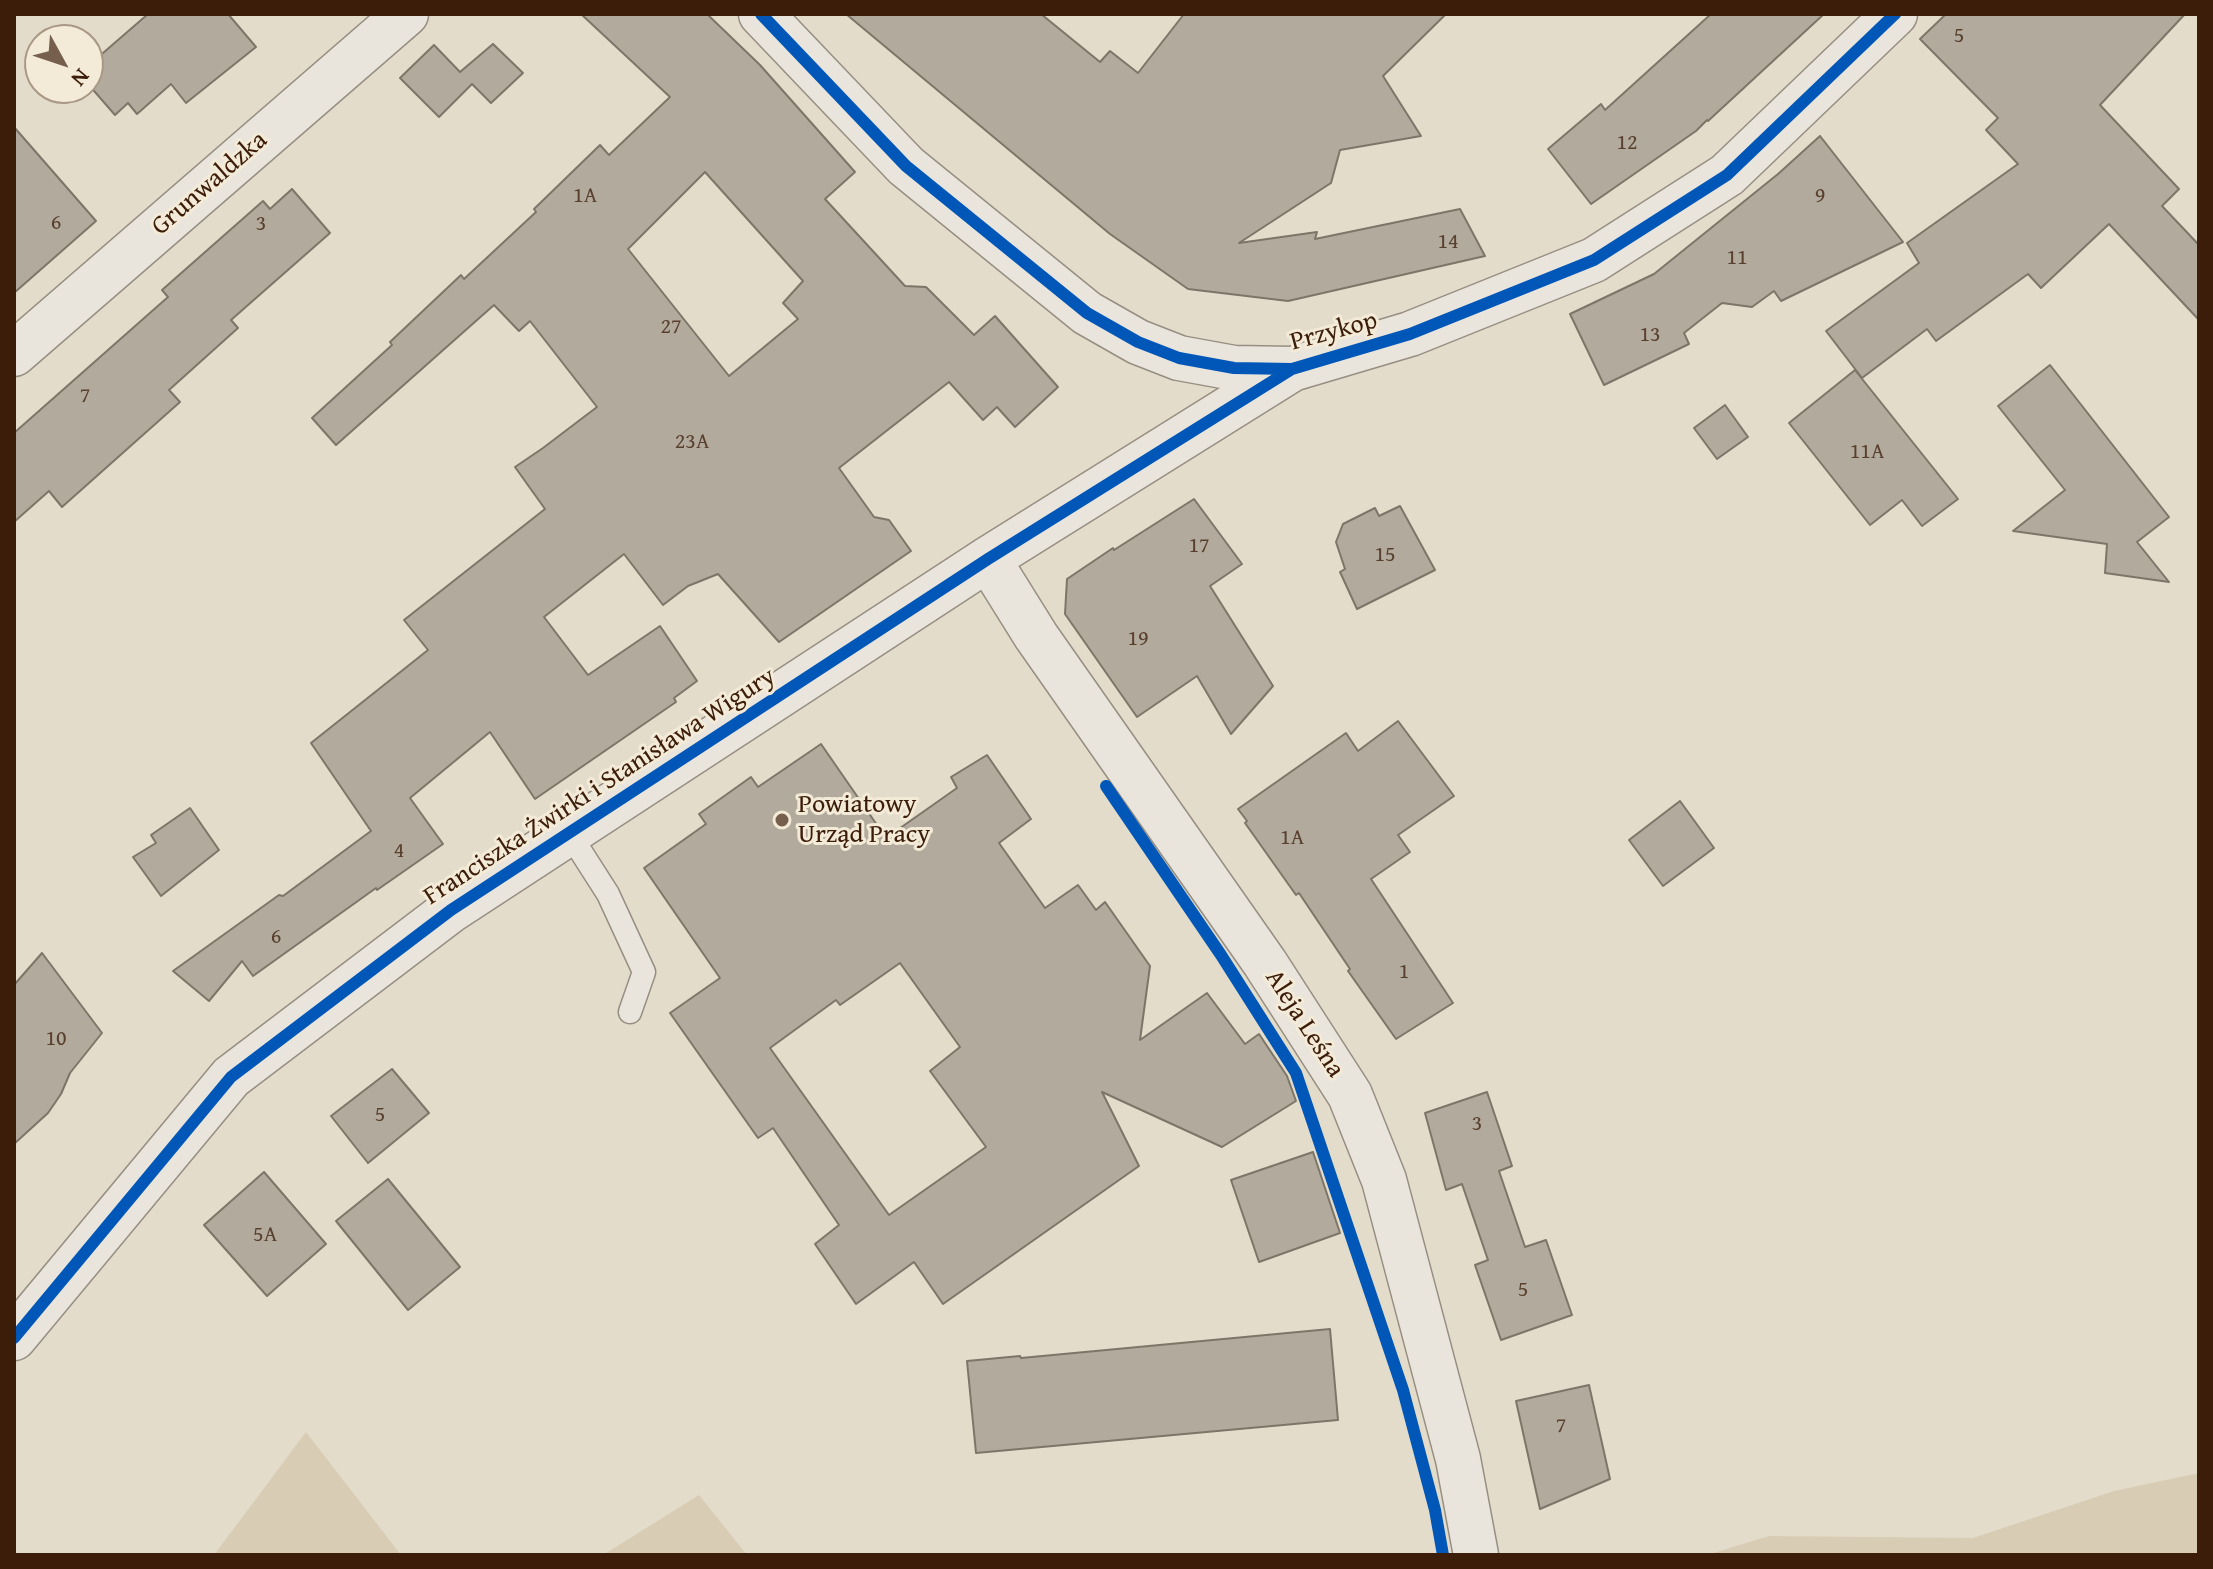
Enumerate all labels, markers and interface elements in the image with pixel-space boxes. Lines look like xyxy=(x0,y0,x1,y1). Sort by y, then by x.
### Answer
house number: 5 xyxy=(1954,23,1964,49)
north arrow xyxy=(24,24,104,104)
text: N xyxy=(64,62,98,94)
street label: Grunwaldzka xyxy=(146,125,274,243)
house number: 12 xyxy=(1616,130,1638,156)
house number: 1A xyxy=(573,183,597,209)
house number: 9 xyxy=(1815,183,1825,209)
house number: 6 xyxy=(51,210,61,236)
house number: 3 xyxy=(256,211,266,237)
house number: 14 xyxy=(1437,229,1459,255)
house number: 11 xyxy=(1726,245,1748,271)
street label: Przykop xyxy=(1287,305,1381,359)
house number: 27 xyxy=(660,314,682,340)
house number: 13 xyxy=(1639,322,1661,348)
house number: 7 xyxy=(80,383,90,409)
house number: 23A xyxy=(675,429,709,455)
house number: 11A xyxy=(1850,439,1884,465)
house number: 17 xyxy=(1188,533,1210,559)
house number: 15 xyxy=(1374,542,1396,568)
house number: 19 xyxy=(1127,626,1149,652)
street label: Franciszka Żwirki i Stanisława Wigury xyxy=(418,661,782,913)
place label: Powiatowy Urząd Pracy xyxy=(798,789,930,850)
marker: Powiatowy Urząd Pracy xyxy=(773,811,791,829)
house number: 1A xyxy=(1280,825,1304,851)
house number: 4 xyxy=(394,838,404,864)
house number: 6 xyxy=(271,924,281,950)
house number: 1 xyxy=(1399,959,1409,985)
street label: Aleja Leśna xyxy=(1258,964,1350,1084)
house number: 10 xyxy=(45,1026,67,1052)
house number: 5 xyxy=(375,1102,385,1128)
house number: 3 xyxy=(1472,1111,1482,1137)
house number: 5A xyxy=(253,1222,277,1248)
house number: 5 xyxy=(1518,1277,1528,1303)
house number: 7 xyxy=(1556,1413,1566,1439)

